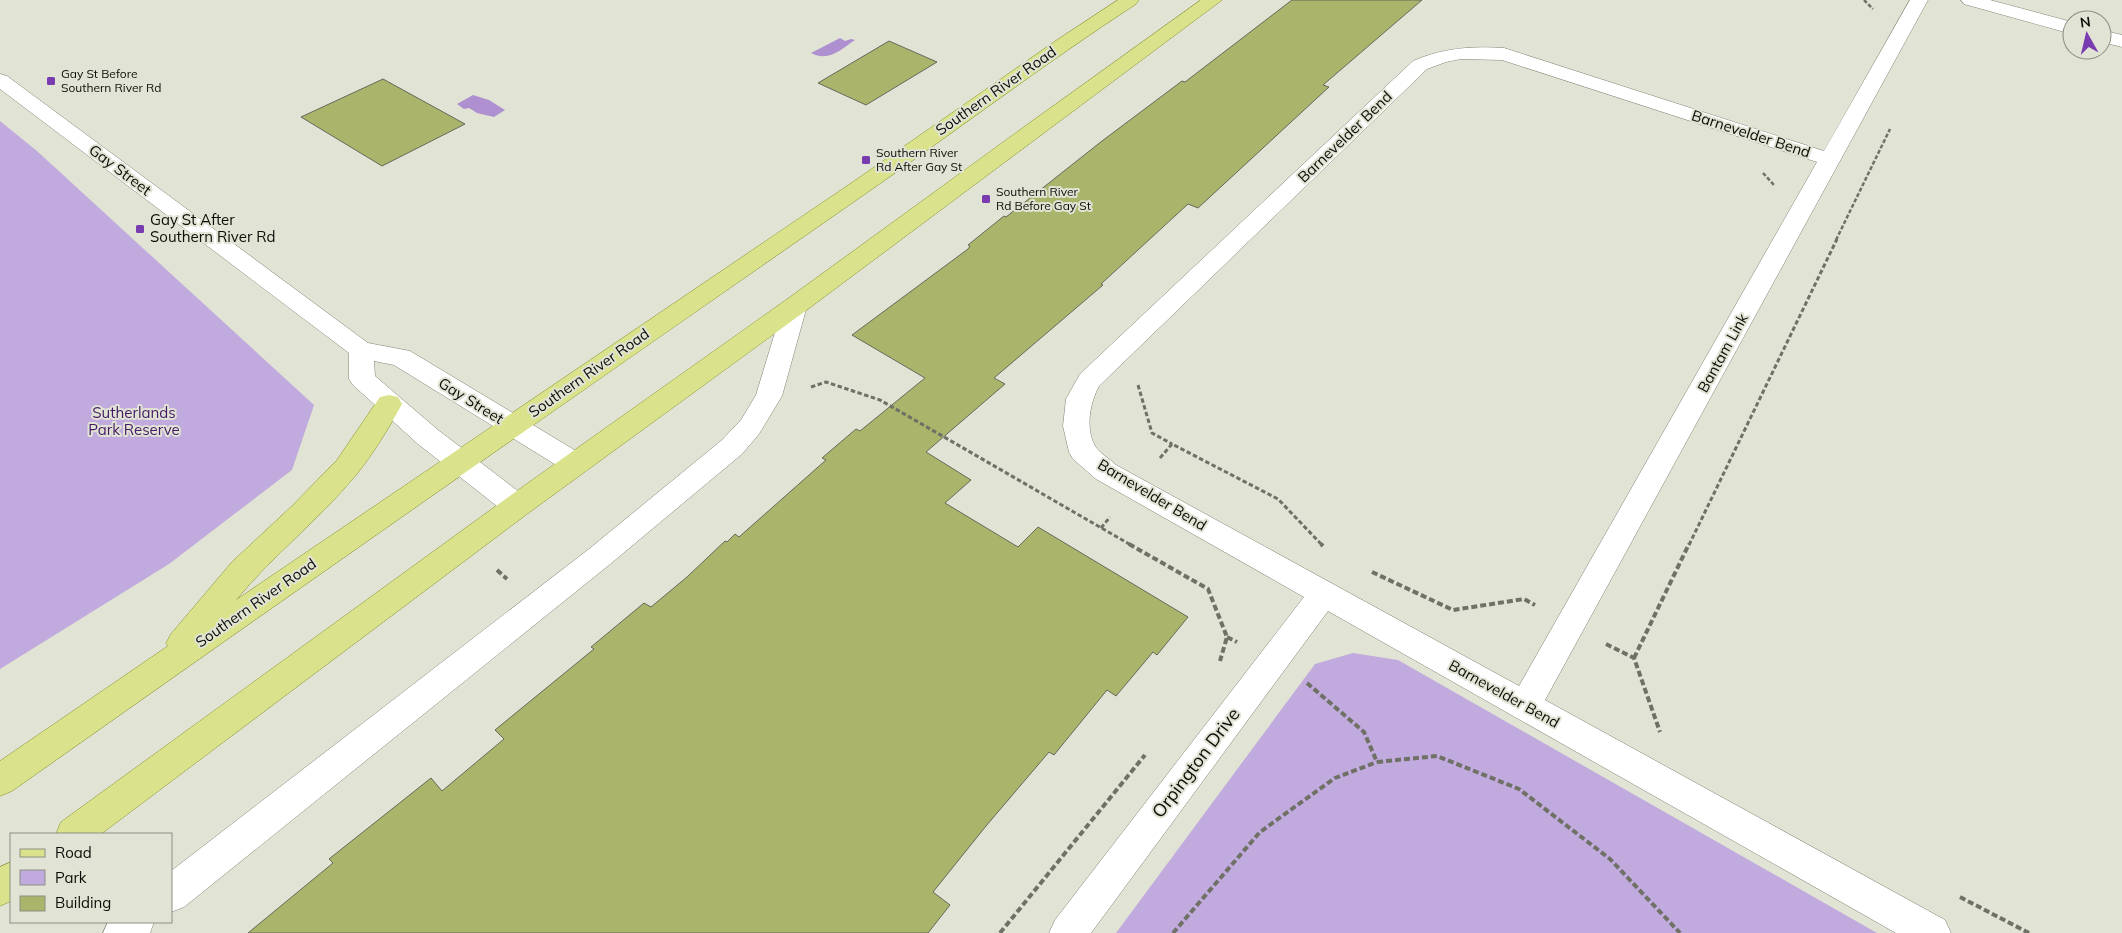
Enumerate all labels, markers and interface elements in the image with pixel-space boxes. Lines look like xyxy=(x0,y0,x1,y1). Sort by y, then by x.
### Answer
north arrow xyxy=(2062,10,2112,60)
text: N xyxy=(2079,12,2092,32)
street label: Southern River Road xyxy=(932,42,1060,139)
place label: Gay St Before Southern River Rd xyxy=(61,66,161,95)
marker: Gay St Before Southern River Rd xyxy=(45,75,57,87)
street label: Barnevelder Bend xyxy=(1294,87,1396,186)
street label: Barnevelder Bend xyxy=(1689,105,1813,162)
street label: Gay Street xyxy=(85,140,155,199)
place label: Southern River Rd After Gay St xyxy=(876,145,962,174)
marker: Southern River Rd After Gay St xyxy=(860,154,872,166)
place label: Southern River Rd Before Gay St xyxy=(996,184,1091,213)
marker: Southern River Rd Before Gay St xyxy=(980,193,992,205)
place label: Gay St After Southern River Rd xyxy=(150,210,275,246)
marker: Gay St After Southern River Rd xyxy=(134,223,146,235)
street label: Bantam Link xyxy=(1693,310,1752,396)
street label: Southern River Road xyxy=(525,324,653,421)
street label: Gay Street xyxy=(435,373,507,428)
park label: Sutherlands Park Reserve xyxy=(88,403,180,439)
street label: Barnevelder Bend xyxy=(1094,455,1210,535)
street label: Southern River Road xyxy=(192,554,320,651)
street label: Barnevelder Bend xyxy=(1446,655,1563,732)
street label: Orpington Drive xyxy=(1147,703,1245,822)
legend xyxy=(10,833,172,923)
text: Road xyxy=(55,843,92,862)
text: Park xyxy=(55,868,87,887)
text: Building xyxy=(55,893,111,912)

